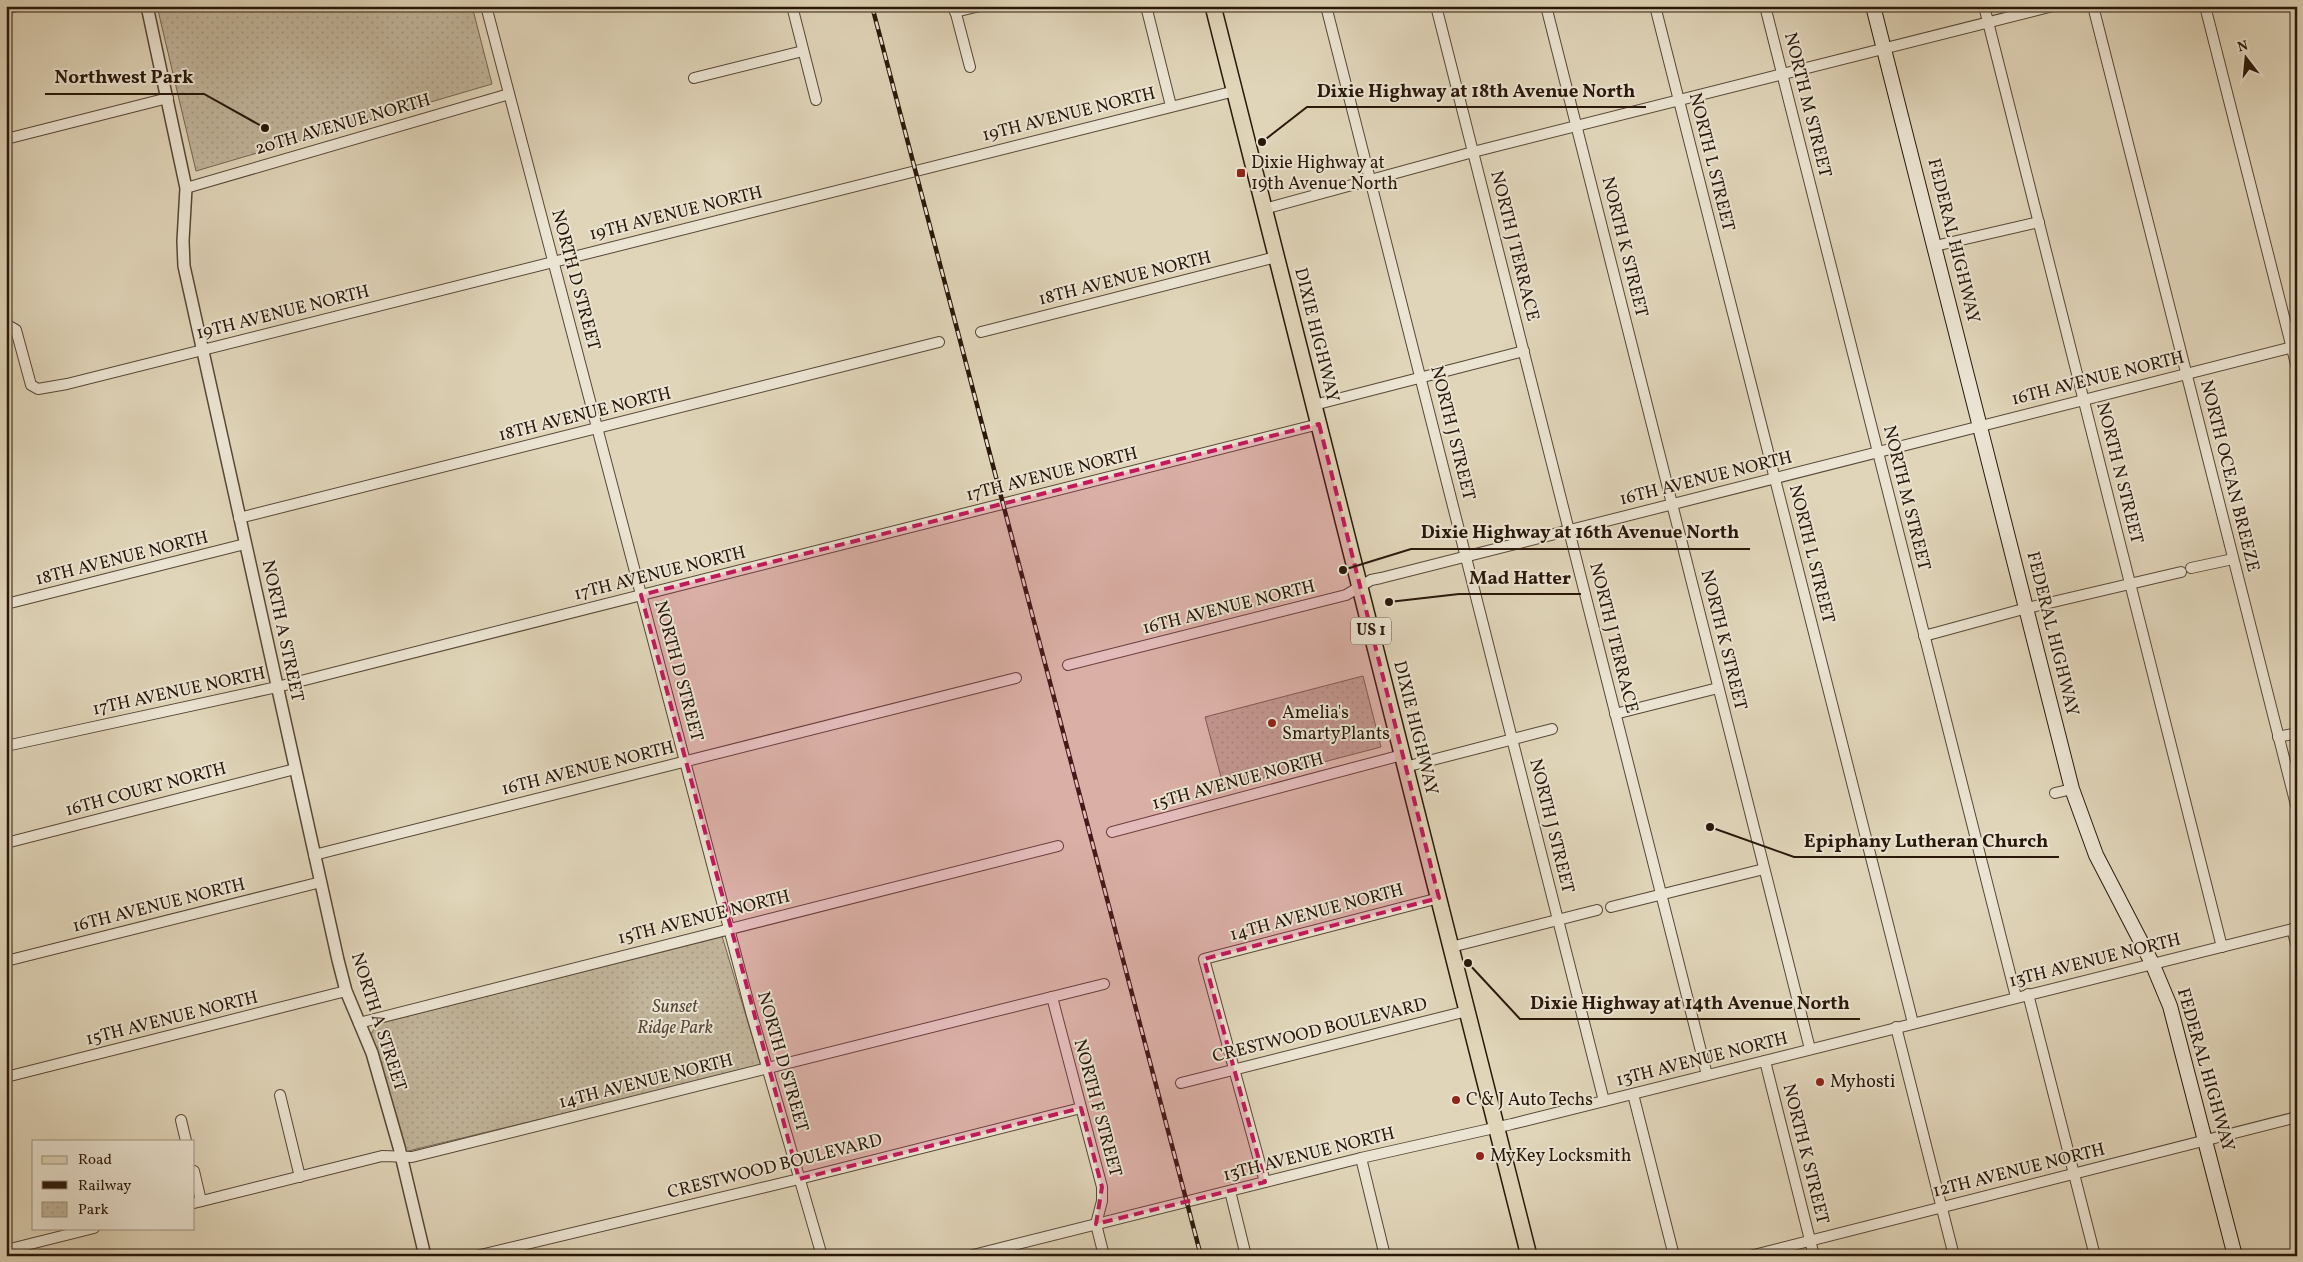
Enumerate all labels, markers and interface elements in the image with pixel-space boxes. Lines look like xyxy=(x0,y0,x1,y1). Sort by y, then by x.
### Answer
street label: NORTH M STREET xyxy=(1777,30,1837,181)
north arrow xyxy=(2220,32,2270,82)
text: N xyxy=(2235,36,2250,57)
callout: Northwest Park xyxy=(45,60,204,94)
text: Northwest Park xyxy=(54,65,194,91)
callout: Dixie Highway at 18th Avenue North xyxy=(1307,73,1646,107)
text: Dixie Highway at 18th Avenue North xyxy=(1317,79,1635,105)
street label: 19TH AVENUE NORTH xyxy=(980,81,1158,149)
street label: 20TH AVENUE NORTH xyxy=(252,88,434,162)
street label: NORTH L STREET xyxy=(1682,90,1740,234)
place label: Dixie Highway at 19th Avenue North xyxy=(1251,151,1398,197)
street label: FEDERAL HIGHWAY xyxy=(1920,156,1986,326)
marker: Dixie Highway at 19th Avenue North xyxy=(1235,167,1247,179)
street label: NORTH J TERRACE xyxy=(1483,168,1545,324)
street label: NORTH K STREET xyxy=(1594,174,1654,320)
street label: 19TH AVENUE NORTH xyxy=(587,180,765,248)
street label: NORTH D STREET xyxy=(544,207,606,354)
street label: 18TH AVENUE NORTH xyxy=(1036,245,1214,313)
street label: DIXIE HIGHWAY xyxy=(1287,265,1345,405)
street label: 19TH AVENUE NORTH xyxy=(194,279,372,347)
street label: 16TH AVENUE NORTH xyxy=(2009,345,2187,413)
street label: NORTH J STREET xyxy=(1423,363,1481,503)
street label: NORTH OCEAN BREEZE xyxy=(2193,377,2265,575)
street label: 18TH AVENUE NORTH xyxy=(496,381,674,449)
street label: NORTH N STREET xyxy=(2089,400,2149,547)
street label: NORTH M STREET xyxy=(1876,423,1936,574)
street label: 17TH AVENUE NORTH xyxy=(963,442,1141,508)
street label: 16TH AVENUE NORTH xyxy=(1617,445,1795,513)
street label: NORTH L STREET xyxy=(1782,482,1840,626)
callout: Dixie Highway at 16th Avenue North xyxy=(1411,515,1750,549)
text: Dixie Highway at 16th Avenue North xyxy=(1421,520,1739,546)
street label: 18TH AVENUE NORTH xyxy=(33,525,211,593)
street label: 17TH AVENUE NORTH xyxy=(571,541,749,607)
street label: FEDERAL HIGHWAY xyxy=(2019,549,2085,719)
street label: NORTH A STREET xyxy=(255,558,309,705)
callout: Mad Hatter xyxy=(1459,560,1581,594)
street label: NORTH J TERRACE xyxy=(1582,560,1644,716)
text: Mad Hatter xyxy=(1469,566,1571,592)
street label: NORTH K STREET xyxy=(1693,567,1753,713)
street label: 16TH AVENUE NORTH xyxy=(1140,574,1318,642)
street label: NORTH D STREET xyxy=(647,598,709,745)
road number: US 1 xyxy=(1351,618,1391,644)
street label: DIXIE HIGHWAY xyxy=(1386,658,1444,798)
street label: 17TH AVENUE NORTH xyxy=(90,661,268,723)
place label: Amelia's SmartyPlants xyxy=(1282,701,1390,747)
marker: Amelia's SmartyPlants xyxy=(1266,717,1278,729)
street label: 16TH AVENUE NORTH xyxy=(499,735,677,803)
street label: 15TH AVENUE NORTH xyxy=(1149,747,1327,817)
street label: 16TH COURT NORTH xyxy=(63,756,229,824)
street label: NORTH J STREET xyxy=(1522,756,1580,896)
callout: Epiphany Lutheran Church xyxy=(1794,823,2059,857)
text: Epiphany Lutheran Church xyxy=(1804,829,2048,855)
street label: 16TH AVENUE NORTH xyxy=(70,872,248,940)
street label: 14TH AVENUE NORTH xyxy=(1227,878,1407,948)
street label: 15TH AVENUE NORTH xyxy=(615,884,793,952)
street label: 13TH AVENUE NORTH xyxy=(2006,928,2184,994)
street label: NORTH A STREET xyxy=(344,949,412,1095)
street label: 15TH AVENUE NORTH xyxy=(83,985,261,1053)
callout: Dixie Highway at 14th Avenue North xyxy=(1520,985,1860,1019)
street label: FEDERAL HIGHWAY xyxy=(2170,985,2240,1155)
street label: NORTH D STREET xyxy=(750,989,814,1136)
text: Dixie Highway at 14th Avenue North xyxy=(1530,991,1850,1017)
street label: CRESTWOOD BOULEVARD xyxy=(1210,992,1430,1070)
park label: Sunset Ridge Park xyxy=(637,995,713,1041)
street label: 13TH AVENUE NORTH xyxy=(1613,1027,1791,1093)
street label: NORTH F STREET xyxy=(1067,1036,1128,1180)
street label: 14TH AVENUE NORTH xyxy=(556,1048,736,1116)
place label: Myhosti xyxy=(1830,1070,1895,1095)
marker: Myhosti xyxy=(1814,1076,1826,1088)
street label: NORTH K STREET xyxy=(1775,1081,1835,1227)
place label: C & J Auto Techs xyxy=(1466,1088,1593,1113)
marker: C & J Auto Techs xyxy=(1450,1094,1462,1106)
street label: 13TH AVENUE NORTH xyxy=(1220,1122,1398,1188)
street label: CRESTWOOD BOULEVARD xyxy=(665,1128,885,1206)
street label: 12TH AVENUE NORTH xyxy=(1930,1137,2108,1205)
legend xyxy=(32,1140,195,1230)
place label: MyKey Locksmith xyxy=(1490,1144,1632,1169)
text: Road xyxy=(78,1150,112,1171)
marker: MyKey Locksmith xyxy=(1474,1150,1486,1162)
text: Railway xyxy=(78,1176,131,1197)
text: Park xyxy=(78,1200,109,1221)

